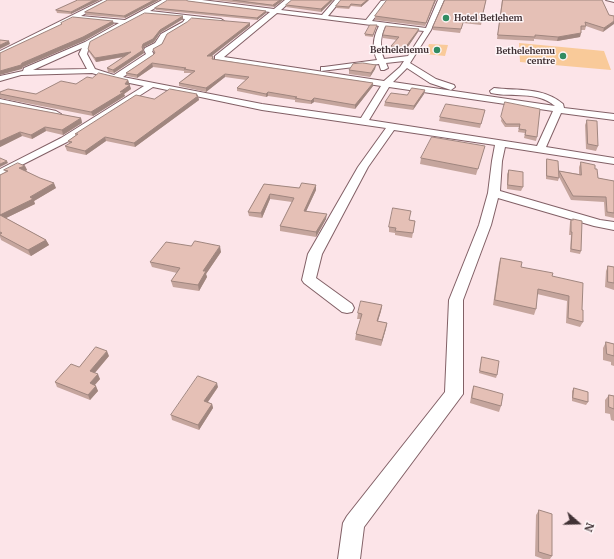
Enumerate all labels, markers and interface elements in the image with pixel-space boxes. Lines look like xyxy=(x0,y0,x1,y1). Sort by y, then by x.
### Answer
marker: Hotel Betlehem xyxy=(441,13,451,23)
place label: Hotel Betlehem xyxy=(454,13,523,23)
place label: Bethelehemu xyxy=(370,45,429,55)
marker: Bethelehemu xyxy=(432,45,442,55)
place label: Bethelehemu centre xyxy=(496,46,555,67)
marker: Bethelehemu centre xyxy=(558,51,568,61)
north arrow xyxy=(558,503,598,543)
text: N xyxy=(581,521,597,534)

